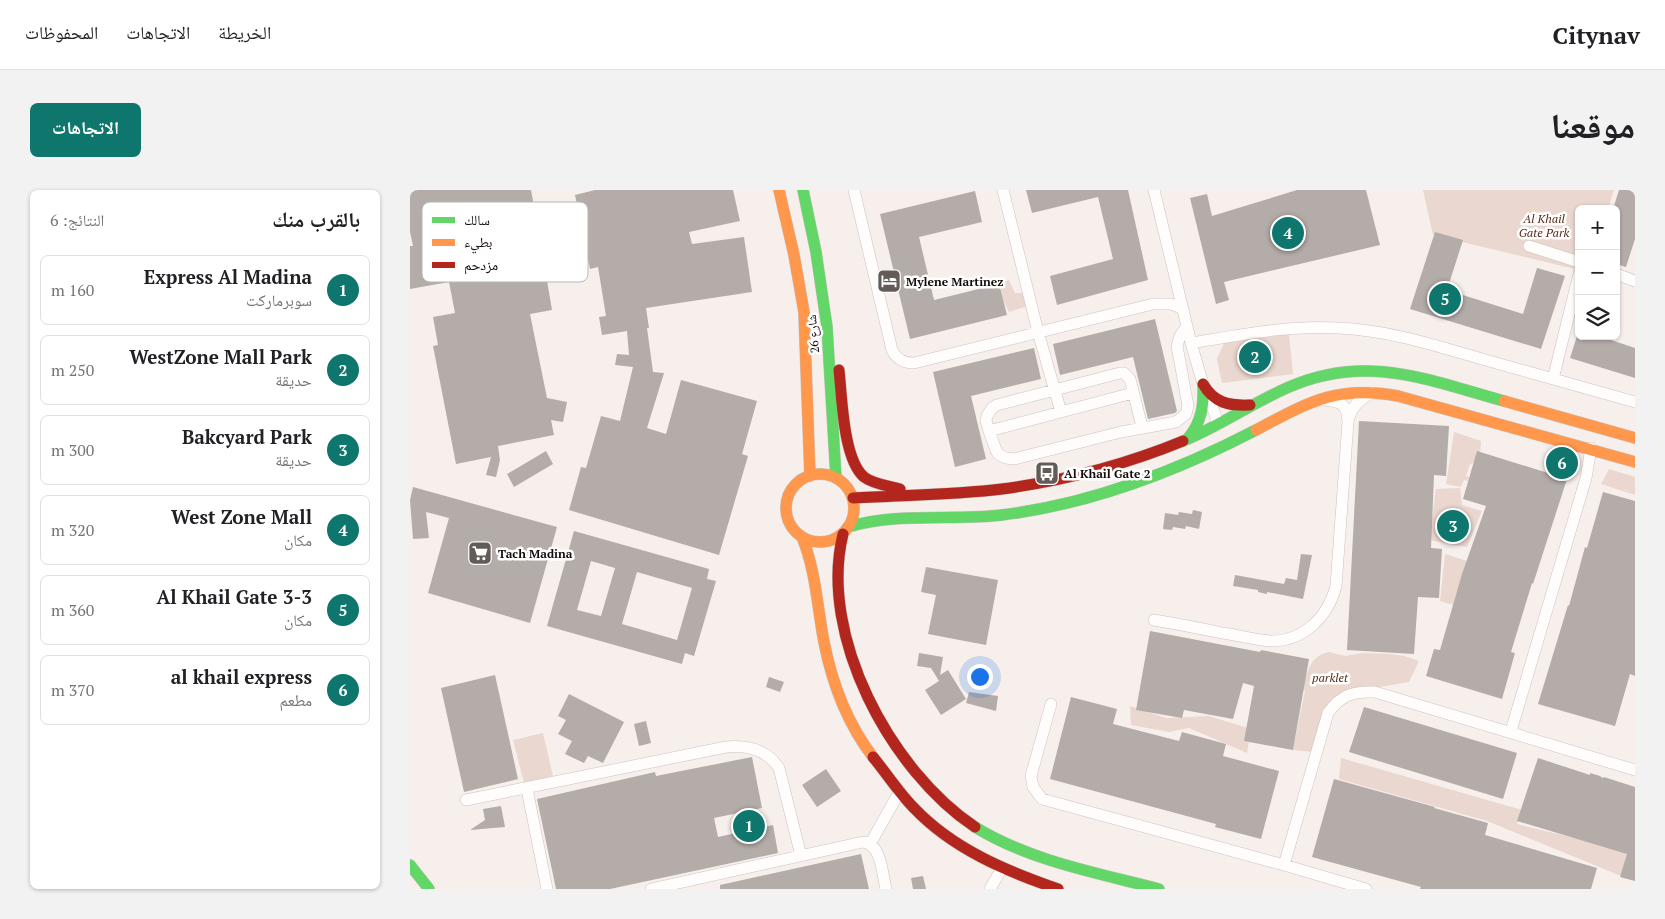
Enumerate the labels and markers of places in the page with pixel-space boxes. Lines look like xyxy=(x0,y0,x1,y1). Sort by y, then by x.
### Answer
pin: 4 xyxy=(1272,214,1304,252)
hotel icon: Mylene Martinez xyxy=(876,268,902,294)
place label: Mylene Martinez xyxy=(906,274,1003,289)
pin: 5 xyxy=(1429,280,1461,318)
pin: 2 xyxy=(1239,338,1271,376)
pin: 6 xyxy=(1546,444,1578,482)
bus stop icon: Al Khail Gate 2 xyxy=(1034,460,1060,486)
place label: Al Khail Gate 2 xyxy=(1064,466,1151,481)
pin: 3 xyxy=(1437,507,1469,545)
supermarket icon: Tach Madina xyxy=(467,540,493,566)
place label: Tach Madina xyxy=(498,546,573,561)
pin: 1 xyxy=(733,807,765,845)

